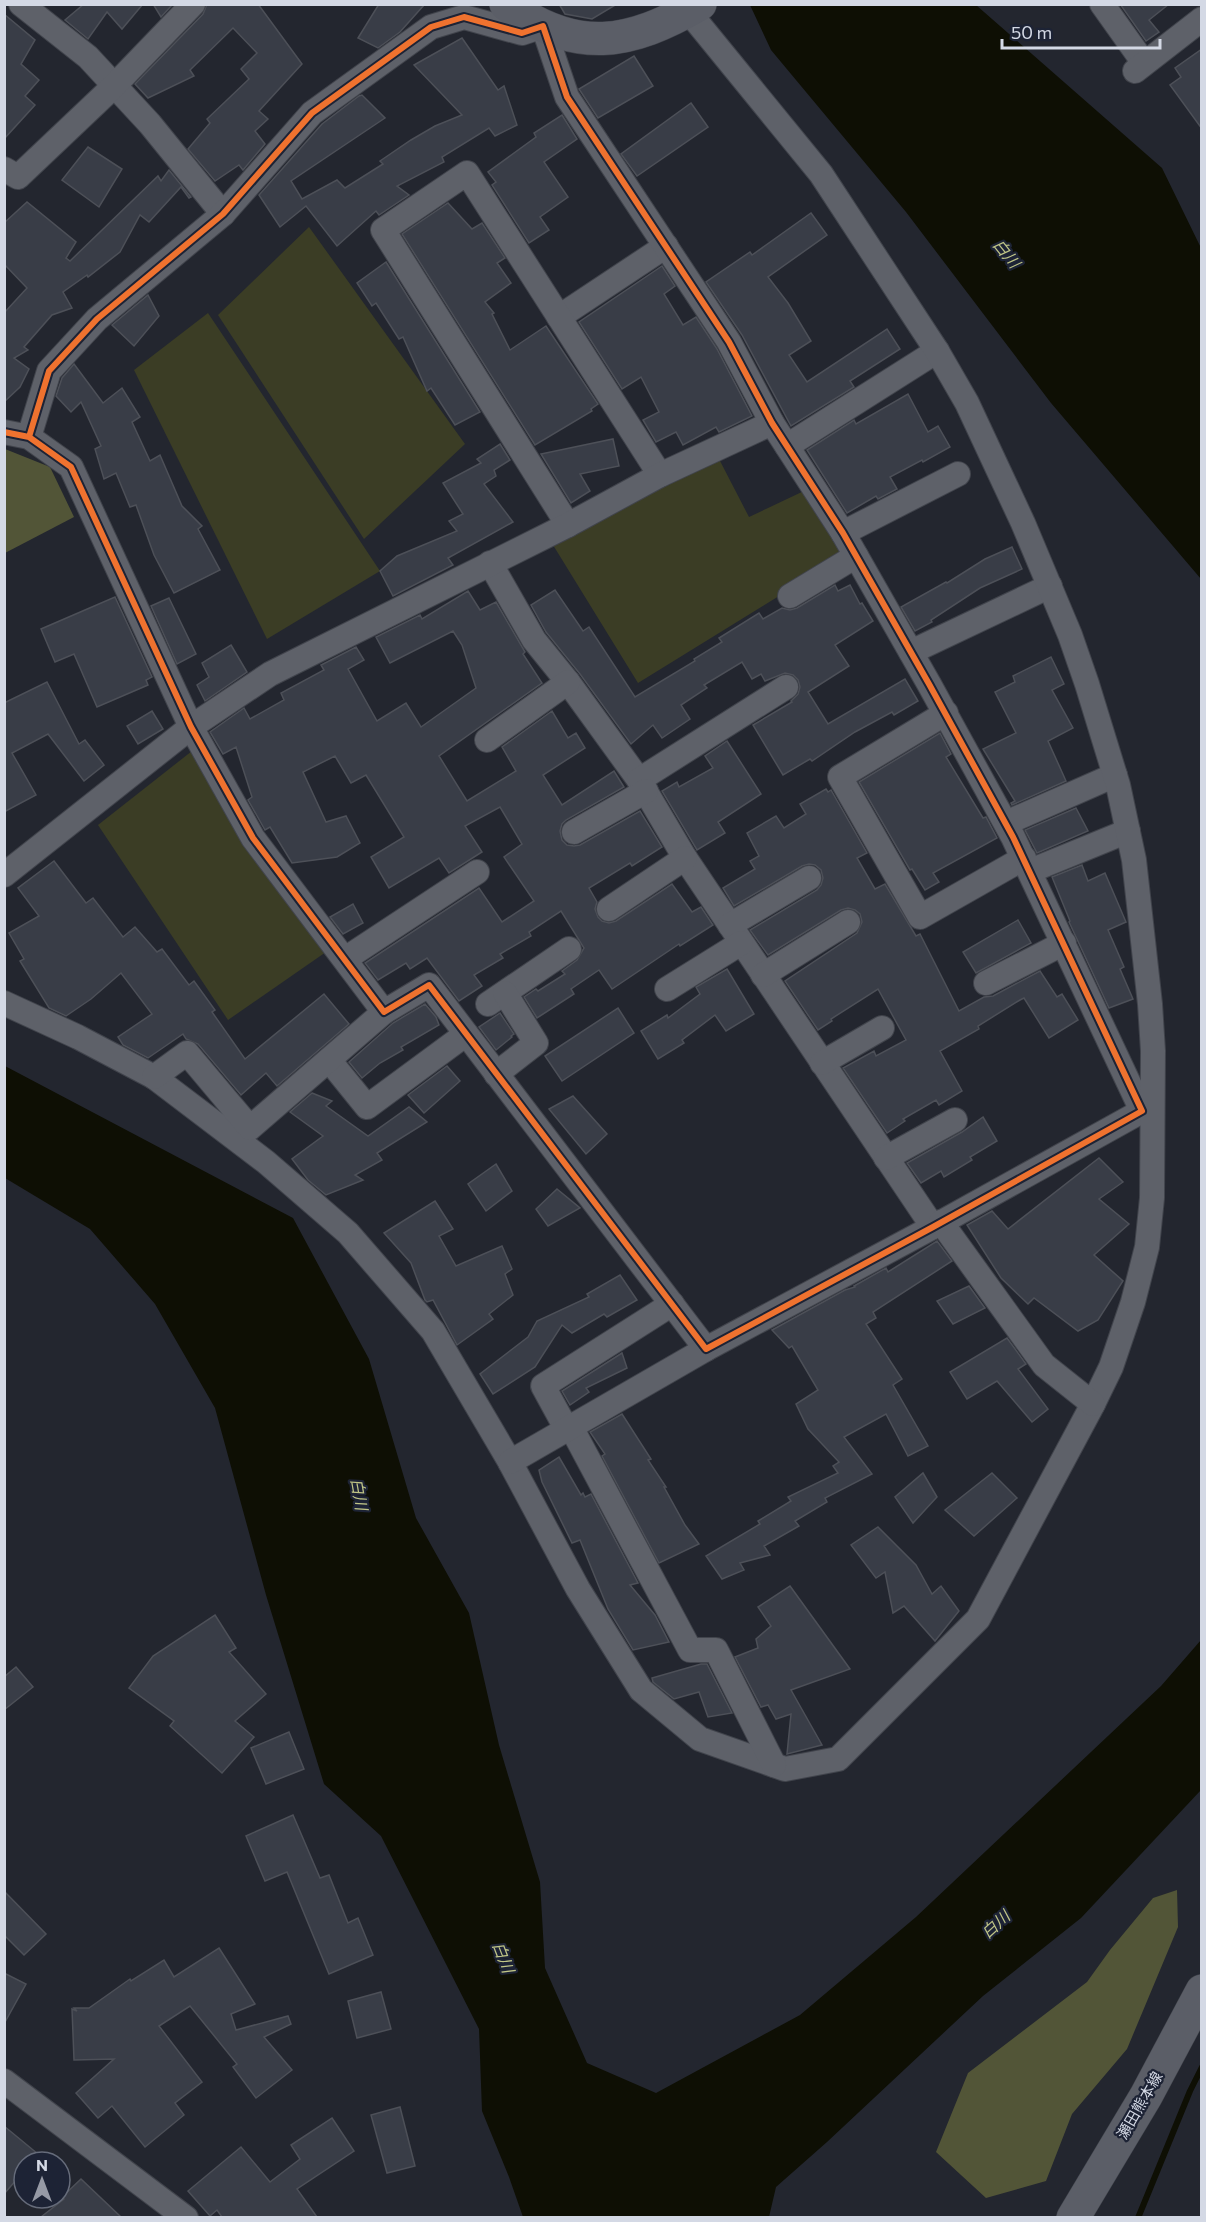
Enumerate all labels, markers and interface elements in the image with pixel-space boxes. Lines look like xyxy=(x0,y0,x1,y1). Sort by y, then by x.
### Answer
scale bar xyxy=(1002,12,1160,50)
text: 50 m xyxy=(1011,21,1052,43)
water label: 白川 xyxy=(990,235,1026,273)
water label: 白川 xyxy=(348,1477,372,1513)
water label: 白川 xyxy=(977,1905,1015,1942)
water label: 白川 xyxy=(489,1939,519,1977)
street label: 瀬田熊本線 xyxy=(1112,2068,1166,2142)
north arrow xyxy=(12,2150,72,2210)
text: N xyxy=(36,2155,48,2174)

